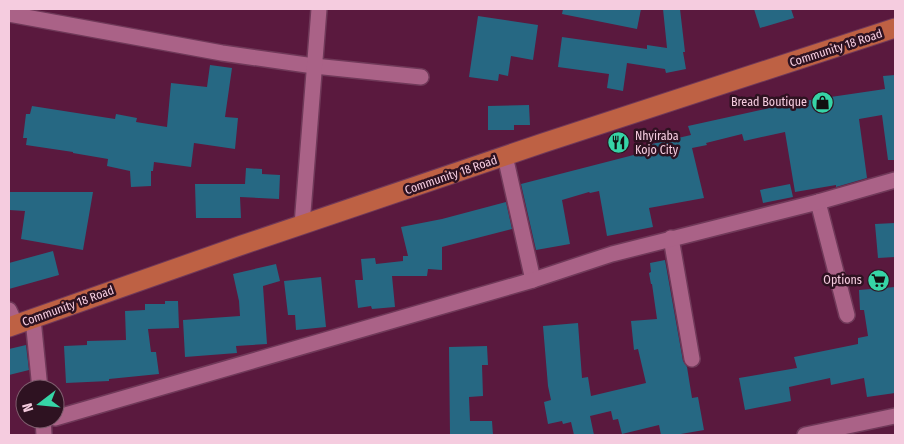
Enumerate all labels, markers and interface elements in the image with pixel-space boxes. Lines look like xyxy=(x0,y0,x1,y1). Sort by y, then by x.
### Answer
street label: Community 18 Road xyxy=(788,26,884,70)
shop icon: Bread Boutique xyxy=(811,90,835,114)
place label: Bread Boutique xyxy=(731,95,807,109)
place label: Nhyiraba Kojo City xyxy=(635,129,679,157)
restaurant icon: Nhyiraba Kojo City xyxy=(607,131,631,155)
street label: Community 18 Road xyxy=(403,153,499,197)
supermarket icon: Options xyxy=(866,268,890,292)
place label: Options xyxy=(823,273,862,287)
street label: Community 18 Road xyxy=(20,283,116,329)
north arrow xyxy=(15,379,65,429)
text: N xyxy=(19,401,37,414)

